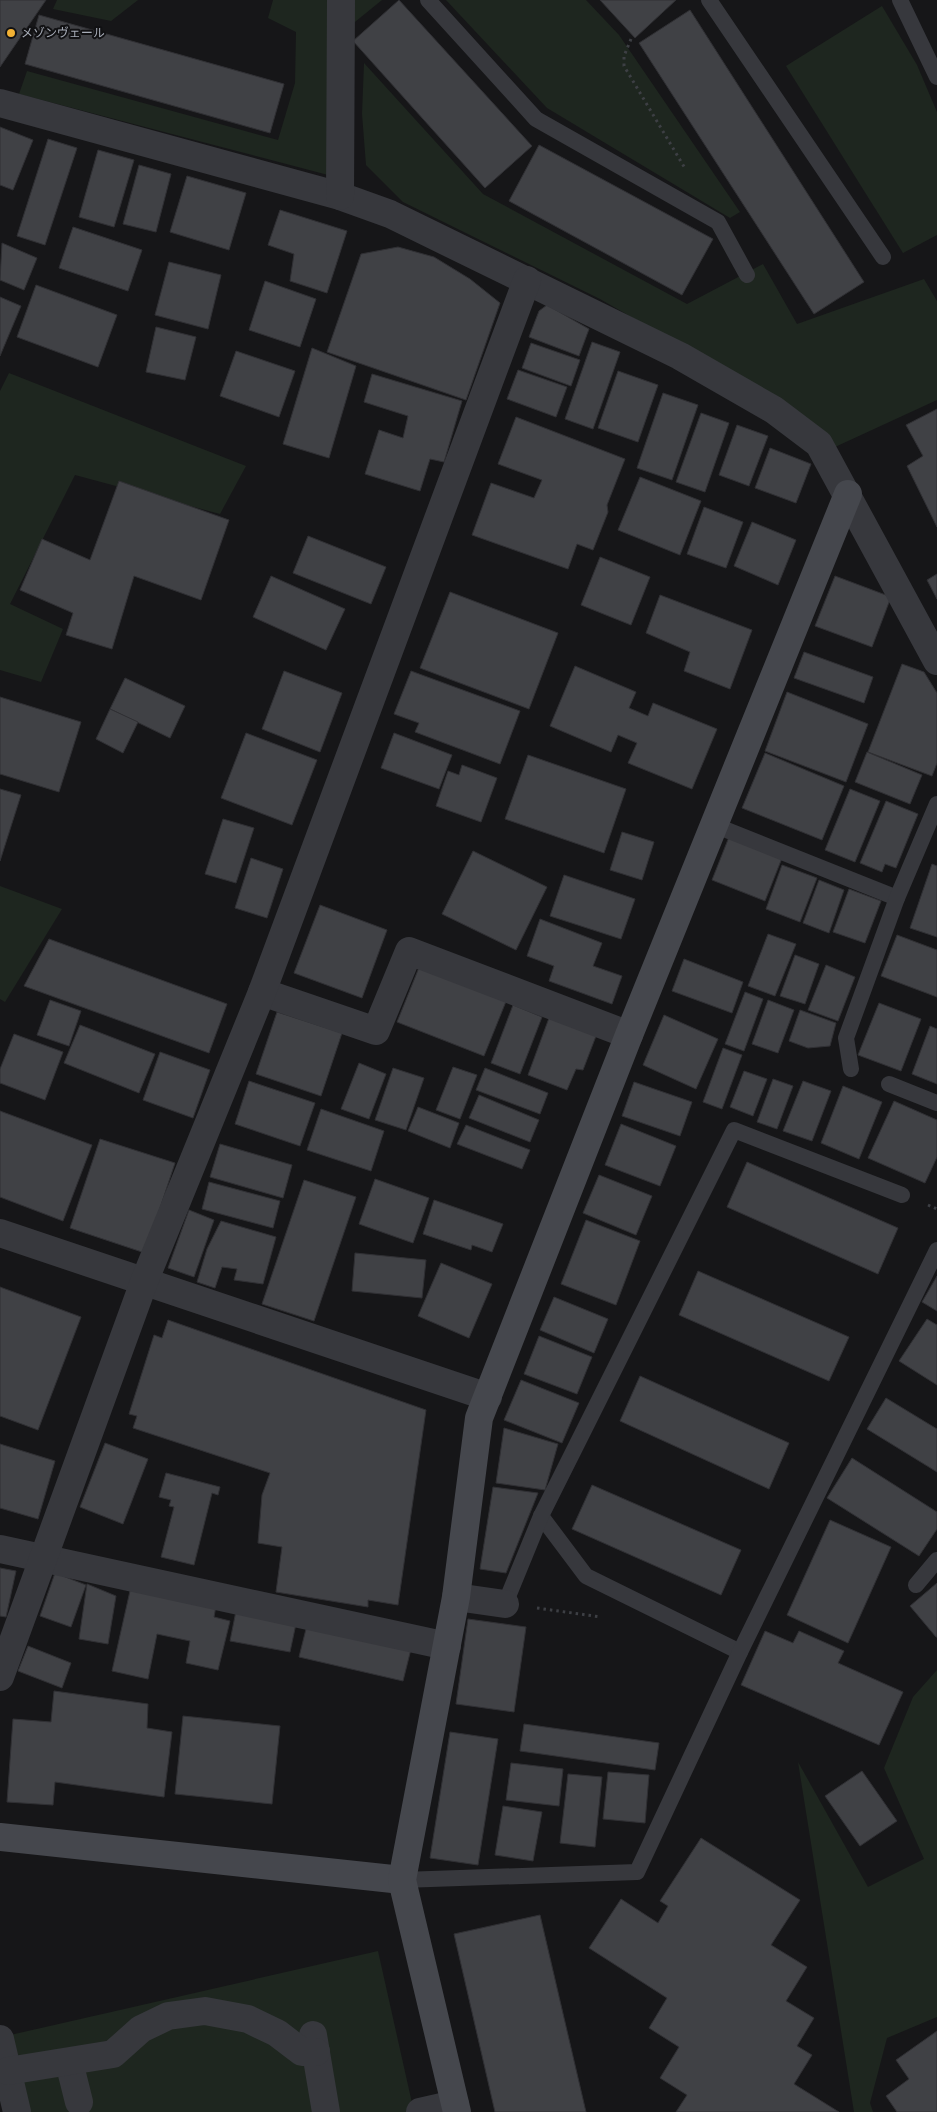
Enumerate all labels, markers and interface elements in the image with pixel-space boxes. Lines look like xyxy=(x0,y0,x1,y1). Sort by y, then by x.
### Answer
place label: メゾンヴェール xyxy=(21,26,105,40)
marker: メゾンヴェール xyxy=(5,27,17,39)

